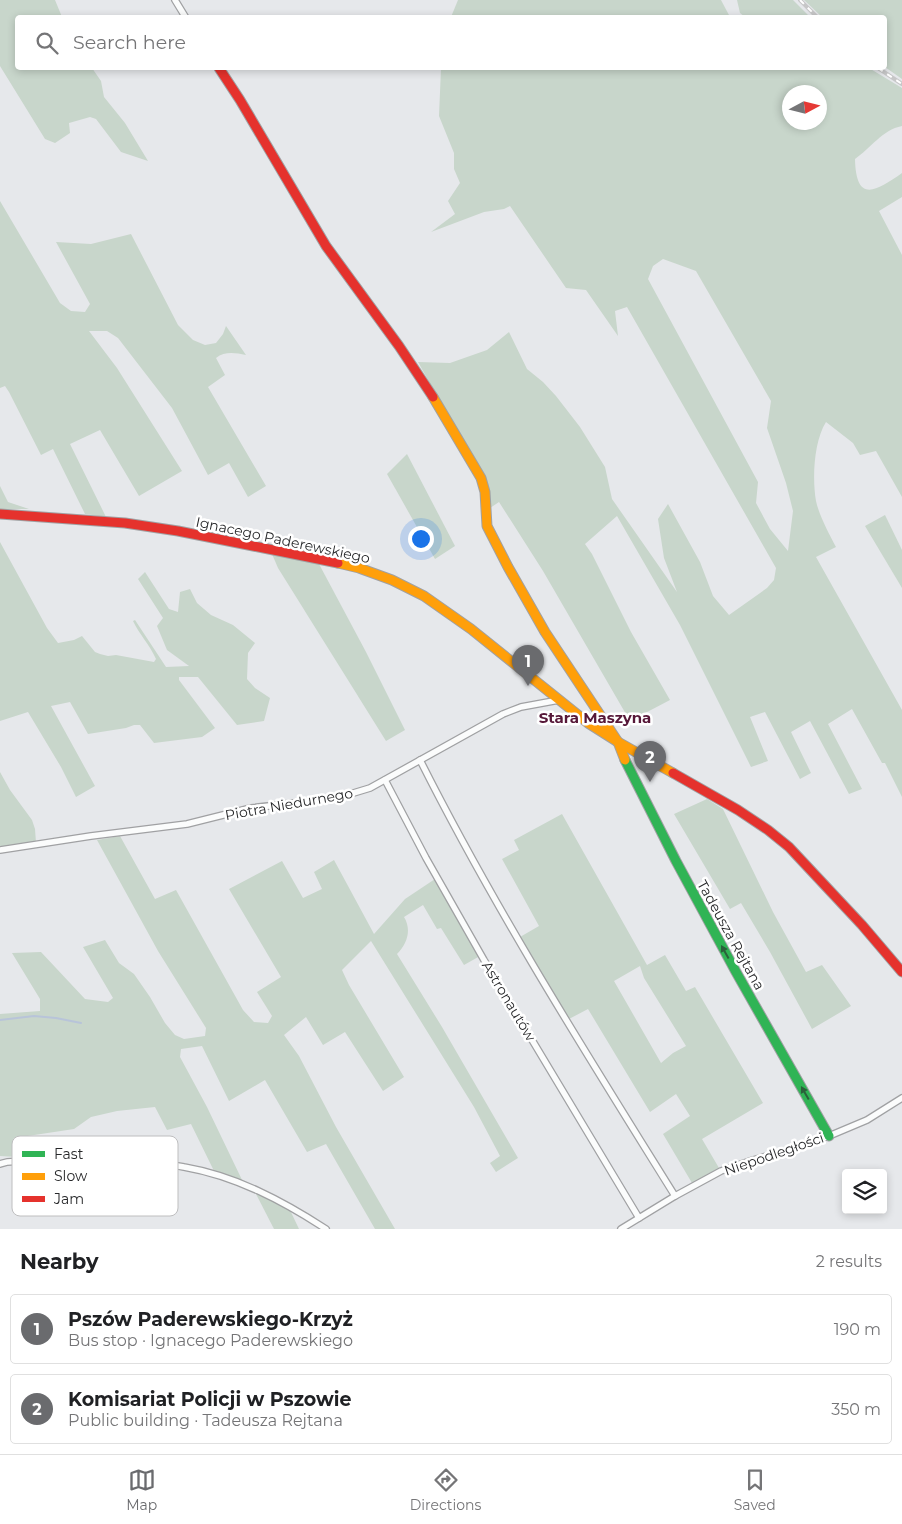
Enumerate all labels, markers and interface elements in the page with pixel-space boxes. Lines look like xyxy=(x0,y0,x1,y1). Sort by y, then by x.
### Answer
search box xyxy=(15,15,887,70)
icon: search xyxy=(33,29,61,57)
text: Search here xyxy=(73,31,186,54)
north arrow xyxy=(782,85,827,130)
street label: Ignacego Paderewskiego xyxy=(194,513,372,567)
your location xyxy=(408,526,434,552)
pin: 1 xyxy=(512,645,544,686)
district label: Stara Maszyna xyxy=(539,708,651,727)
pin: 2 xyxy=(634,741,666,782)
street label: Piotra Niedurnego xyxy=(224,784,355,824)
street label: Tadeusza Rejtana xyxy=(693,877,769,993)
one-way arrow xyxy=(720,945,729,959)
street label: Astronautów xyxy=(478,958,540,1045)
one-way arrow xyxy=(800,1087,809,1100)
street label: Niepodległości xyxy=(722,1129,826,1179)
legend xyxy=(12,1136,178,1216)
text: Fast xyxy=(54,1145,84,1163)
text: Slow xyxy=(54,1167,88,1185)
map controls xyxy=(842,1169,887,1214)
button: layers xyxy=(842,1169,887,1214)
text: Jam xyxy=(53,1190,84,1208)
text: Nearby xyxy=(20,1249,99,1274)
text: 2 results xyxy=(816,1252,882,1271)
text: Pszów Paderewskiego-Krzyż xyxy=(68,1308,353,1331)
text: 1 xyxy=(34,1320,40,1339)
text: 190 m xyxy=(834,1320,881,1339)
text: Bus stop · Ignacego Paderewskiego xyxy=(68,1331,353,1350)
text: Komisariat Policji w Pszowie xyxy=(68,1388,352,1411)
text: 2 xyxy=(32,1400,42,1419)
text: 350 m xyxy=(831,1400,881,1419)
text: Public building · Tadeusza Rejtana xyxy=(68,1411,343,1430)
tab: Map xyxy=(126,1466,157,1514)
tab: Directions xyxy=(410,1466,481,1514)
tab: Saved xyxy=(734,1466,776,1514)

